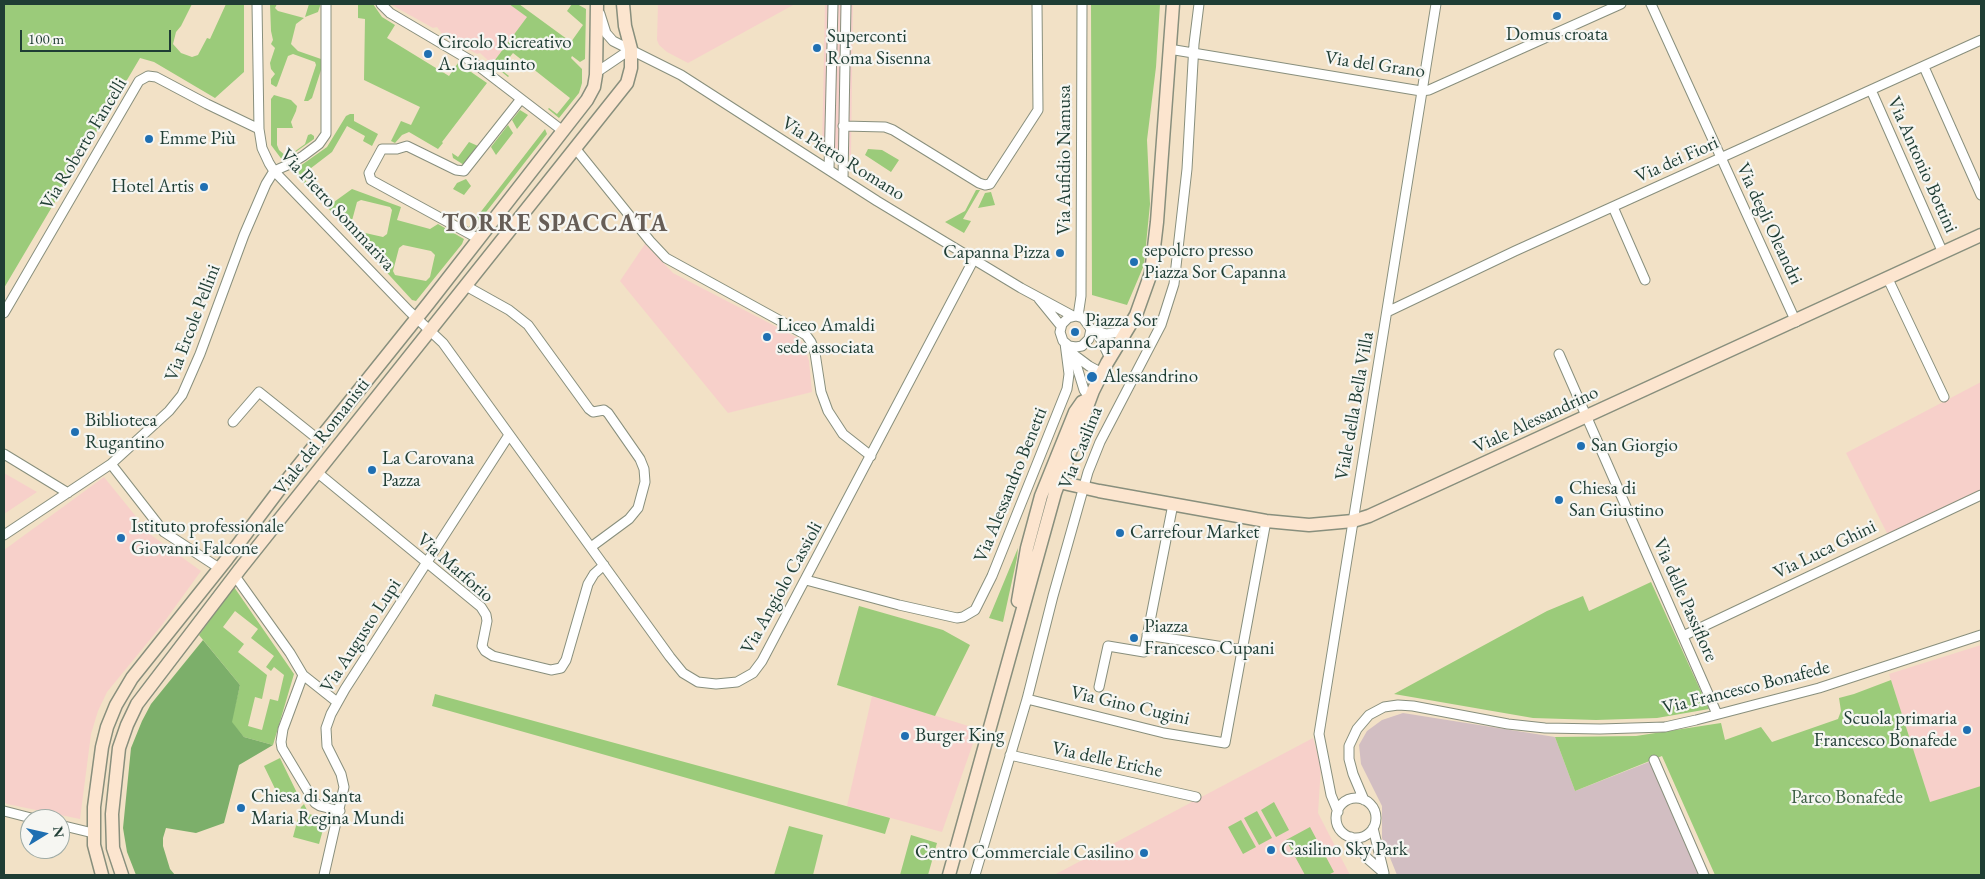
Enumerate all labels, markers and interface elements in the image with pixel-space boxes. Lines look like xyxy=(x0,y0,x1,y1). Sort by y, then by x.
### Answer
marker: Domus croata xyxy=(1551,10,1563,22)
scale bar xyxy=(22,20,174,52)
place label: Domus croata xyxy=(1506,24,1608,46)
place label: Superconti Roma Sisenna xyxy=(827,26,931,70)
text: 100 m xyxy=(28,29,64,48)
place label: Circolo Ricreativo A. Giaquinto xyxy=(438,32,572,76)
marker: Superconti Roma Sisenna xyxy=(811,42,823,54)
street label: Via del Grano xyxy=(1323,47,1427,83)
marker: Circolo Ricreativo A. Giaquinto xyxy=(422,48,434,60)
street label: Via Roberto Fancelli xyxy=(36,74,132,214)
street label: Via Aufidio Namusa xyxy=(1054,85,1076,235)
street label: Via Antonio Bottini xyxy=(1882,93,1962,237)
street label: Via Pietro Romano xyxy=(777,112,909,206)
place label: Emme Più xyxy=(159,128,236,150)
street label: Via dei Fiori xyxy=(1632,132,1722,188)
marker: Emme Più xyxy=(143,133,155,145)
street label: Via Pietro Sommariva xyxy=(275,144,399,276)
street label: Via degli Oleandri xyxy=(1731,160,1807,288)
place label: Hotel Artis xyxy=(111,176,194,198)
marker: Hotel Artis xyxy=(198,181,210,193)
district label: TORRE SPACCATA xyxy=(440,210,670,238)
place label: sepolcro presso Piazza Sor Capanna xyxy=(1144,240,1286,284)
place label: Capanna Pizza xyxy=(943,242,1050,264)
marker: Capanna Pizza xyxy=(1054,247,1066,259)
marker: sepolcro presso Piazza Sor Capanna xyxy=(1128,256,1140,268)
street label: Via Ercole Pellini xyxy=(160,261,226,385)
place label: Piazza Sor Capanna xyxy=(1085,310,1158,354)
place label: Liceo Amaldi sede associata xyxy=(777,315,875,359)
marker: Piazza Sor Capanna xyxy=(1069,326,1081,338)
street label: Viale della Bella Villa xyxy=(1331,330,1379,482)
marker: Liceo Amaldi sede associata xyxy=(761,331,773,343)
place label: Alessandrino xyxy=(1103,366,1198,388)
marker: Alessandrino xyxy=(1085,370,1099,384)
street label: Viale dei Romanisti xyxy=(269,374,375,500)
street label: Viale Alessandrino xyxy=(1470,381,1602,459)
street label: Via Casilina xyxy=(1054,403,1108,493)
street label: Via Alessandro Benetti xyxy=(969,404,1053,566)
place label: Biblioteca Rugantino xyxy=(85,410,164,454)
marker: Biblioteca Rugantino xyxy=(69,426,81,438)
place label: San Giorgio xyxy=(1591,435,1678,457)
marker: San Giorgio xyxy=(1575,440,1587,452)
place label: La Carovana Pazza xyxy=(382,448,474,492)
marker: La Carovana Pazza xyxy=(366,464,378,476)
place label: Chiesa di San Giustino xyxy=(1569,478,1664,522)
marker: Chiesa di San Giustino xyxy=(1553,494,1565,506)
street label: Via Luca Ghini xyxy=(1770,515,1880,585)
place label: Istituto professionale Giovanni Falcone xyxy=(131,516,284,560)
street label: Via Angiolo Cassioli xyxy=(736,518,828,658)
place label: Carrefour Market xyxy=(1130,522,1259,544)
marker: Carrefour Market xyxy=(1114,527,1126,539)
street label: Via Marforio xyxy=(412,528,498,608)
marker: Istituto professionale Giovanni Falcone xyxy=(115,532,127,544)
street label: Via delle Passiflore xyxy=(1648,535,1722,665)
street label: Via Augusto Lupi xyxy=(316,575,406,697)
place label: Piazza Francesco Cupani xyxy=(1144,616,1274,660)
marker: Piazza Francesco Cupani xyxy=(1128,632,1140,644)
street label: Via Francesco Bonafede xyxy=(1660,656,1832,720)
street label: Via Gino Cugini xyxy=(1068,681,1192,731)
place label: Scuola primaria Francesco Bonafede xyxy=(1814,708,1957,752)
marker: Scuola primaria Francesco Bonafede xyxy=(1961,724,1973,736)
place label: Burger King xyxy=(915,725,1004,747)
marker: Burger King xyxy=(899,730,911,742)
street label: Via delle Eriche xyxy=(1050,737,1164,783)
place label: Chiesa di Santa Maria Regina Mundi xyxy=(251,786,404,830)
park label: Parco Bonafede xyxy=(1791,787,1903,809)
marker: Chiesa di Santa Maria Regina Mundi xyxy=(235,802,247,814)
north arrow xyxy=(20,809,70,859)
text: N xyxy=(49,825,69,839)
place label: Casilino Sky Park xyxy=(1281,839,1408,861)
place label: Centro Commerciale Casilino xyxy=(915,842,1134,864)
marker: Casilino Sky Park xyxy=(1265,844,1277,856)
marker: Centro Commerciale Casilino xyxy=(1138,847,1150,859)

